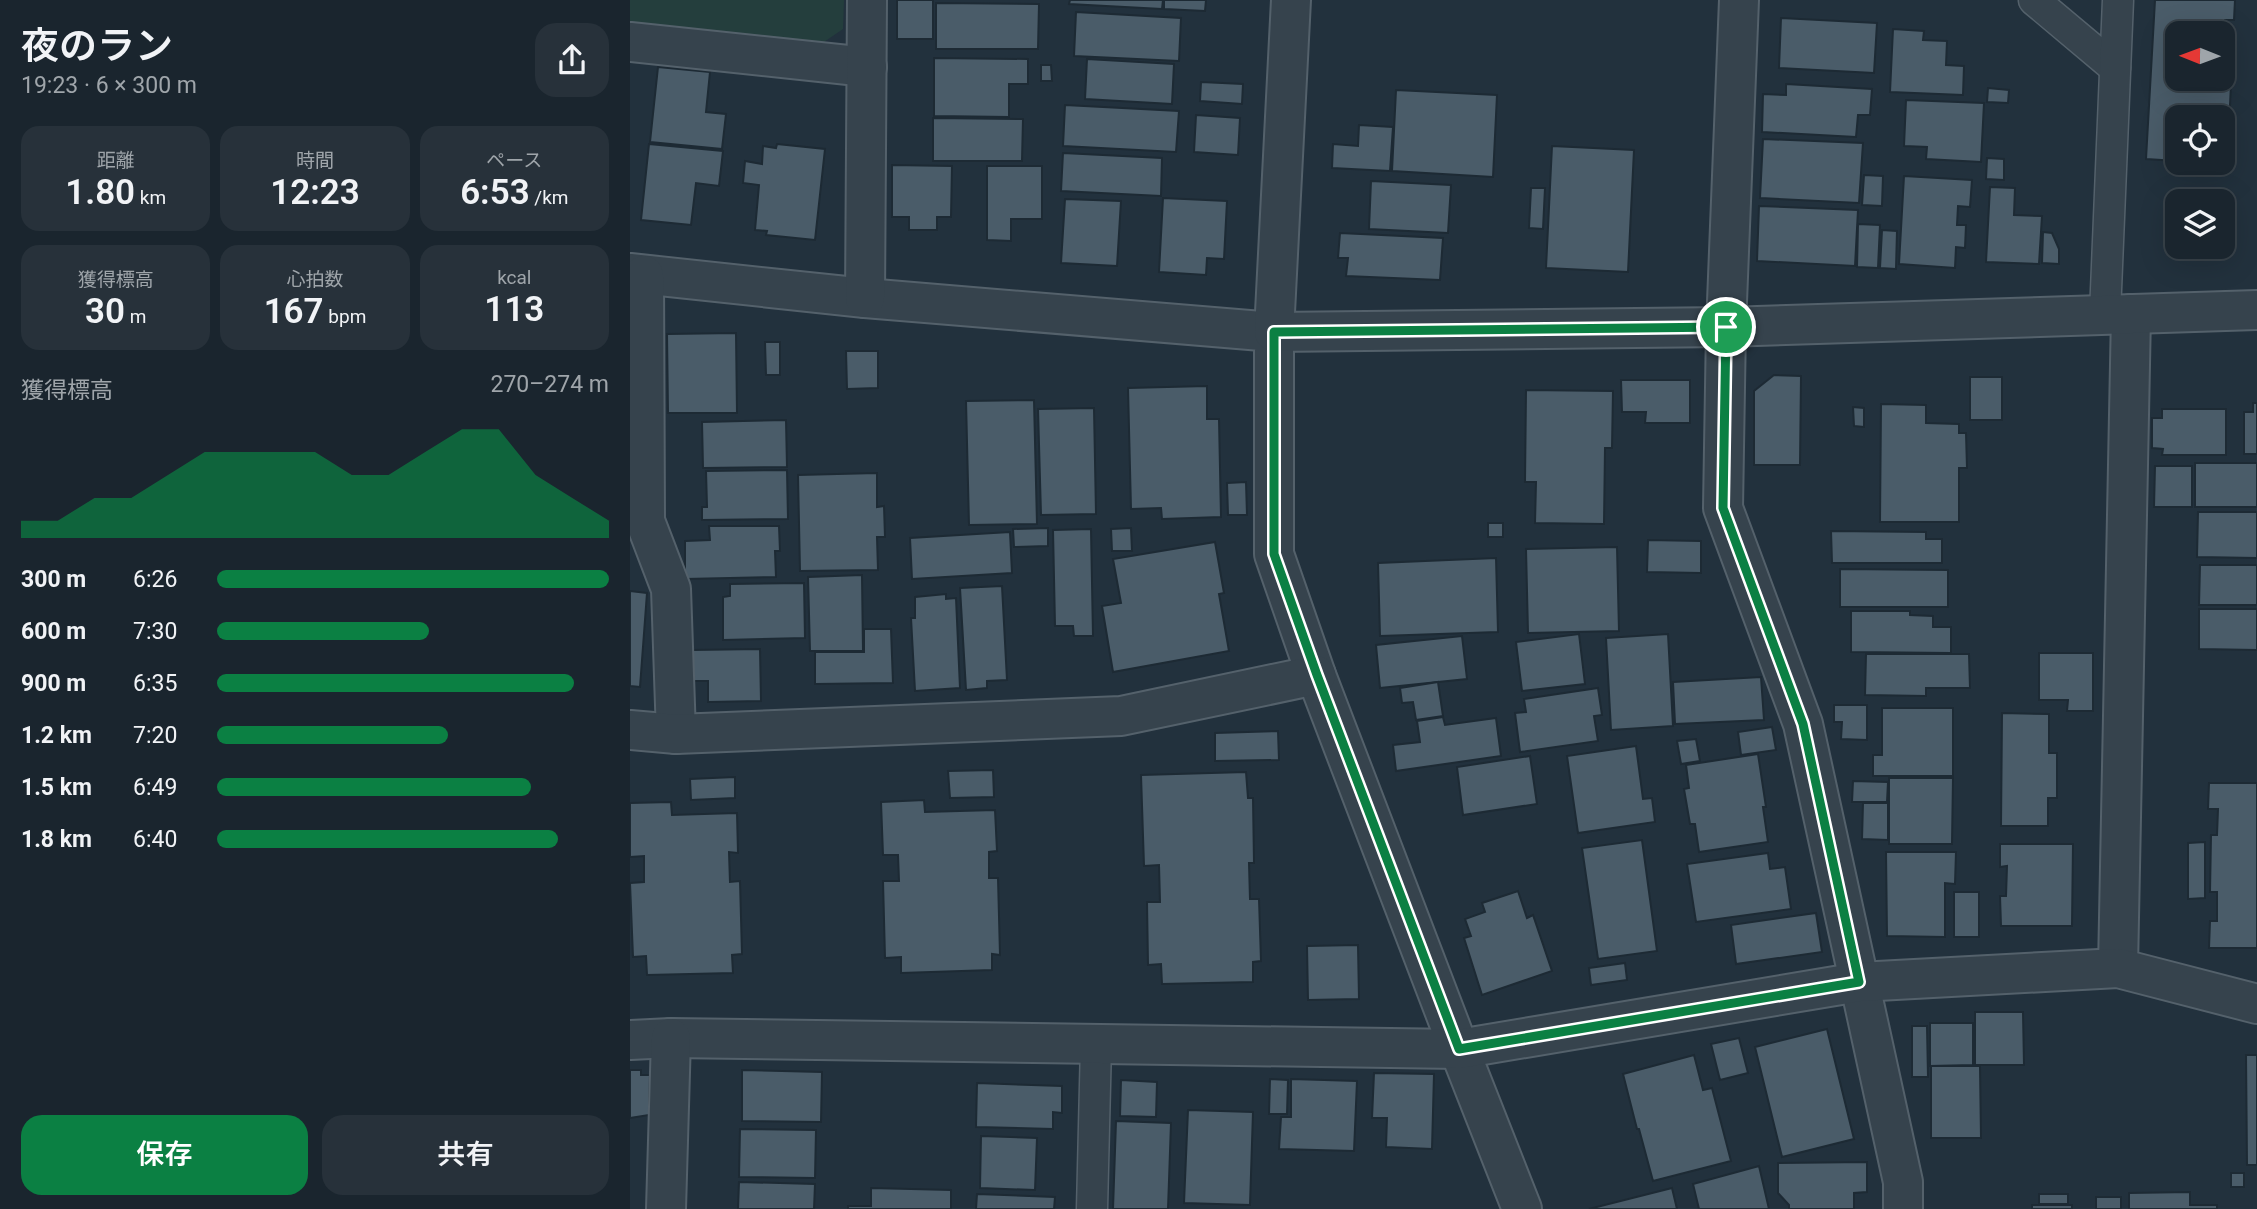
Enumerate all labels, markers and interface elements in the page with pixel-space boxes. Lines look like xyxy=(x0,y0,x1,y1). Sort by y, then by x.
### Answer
north arrow xyxy=(2165,21,2235,91)
map controls xyxy=(2165,21,2235,259)
button: share xyxy=(535,23,609,97)
text: 夜のラン xyxy=(21,24,173,68)
text: 19:23 · 6 × 300 m xyxy=(21,72,197,99)
button: locate xyxy=(2165,105,2235,175)
text: 距離 xyxy=(97,149,135,172)
text: 時間 xyxy=(296,149,334,172)
text: ペース xyxy=(486,149,542,172)
text: 1.80 xyxy=(65,172,135,213)
text: 12:23 xyxy=(270,172,360,213)
text: 6:53 xyxy=(460,172,530,213)
text: km xyxy=(135,186,166,209)
text: /km xyxy=(530,186,569,209)
button: layers xyxy=(2165,189,2235,259)
text: kcal xyxy=(497,266,532,289)
text: 獲得標高 xyxy=(78,268,154,291)
text: 心拍数 xyxy=(286,268,344,291)
text: 113 xyxy=(484,289,544,330)
text: 30 xyxy=(85,291,125,332)
text: 167 xyxy=(264,291,324,332)
pin xyxy=(1696,297,1756,357)
text: m xyxy=(125,305,146,328)
text: bpm xyxy=(324,305,366,328)
icon: arrive xyxy=(1707,308,1745,346)
text: 270–274 m xyxy=(490,371,609,398)
text: 獲得標高 xyxy=(21,377,113,404)
text: 300 m xyxy=(21,566,86,593)
text: 6:26 xyxy=(133,566,177,593)
text: 600 m xyxy=(21,618,86,645)
text: 7:30 xyxy=(133,618,177,645)
text: 900 m xyxy=(21,670,86,697)
text: 6:35 xyxy=(133,670,177,697)
text: 1.2 km xyxy=(21,722,92,749)
text: 7:20 xyxy=(133,722,177,749)
text: 1.5 km xyxy=(21,774,92,801)
text: 6:49 xyxy=(133,774,177,801)
text: 1.8 km xyxy=(21,826,92,853)
text: 6:40 xyxy=(133,826,177,853)
button: 保存 xyxy=(21,1115,308,1195)
button: 共有 xyxy=(322,1115,609,1195)

